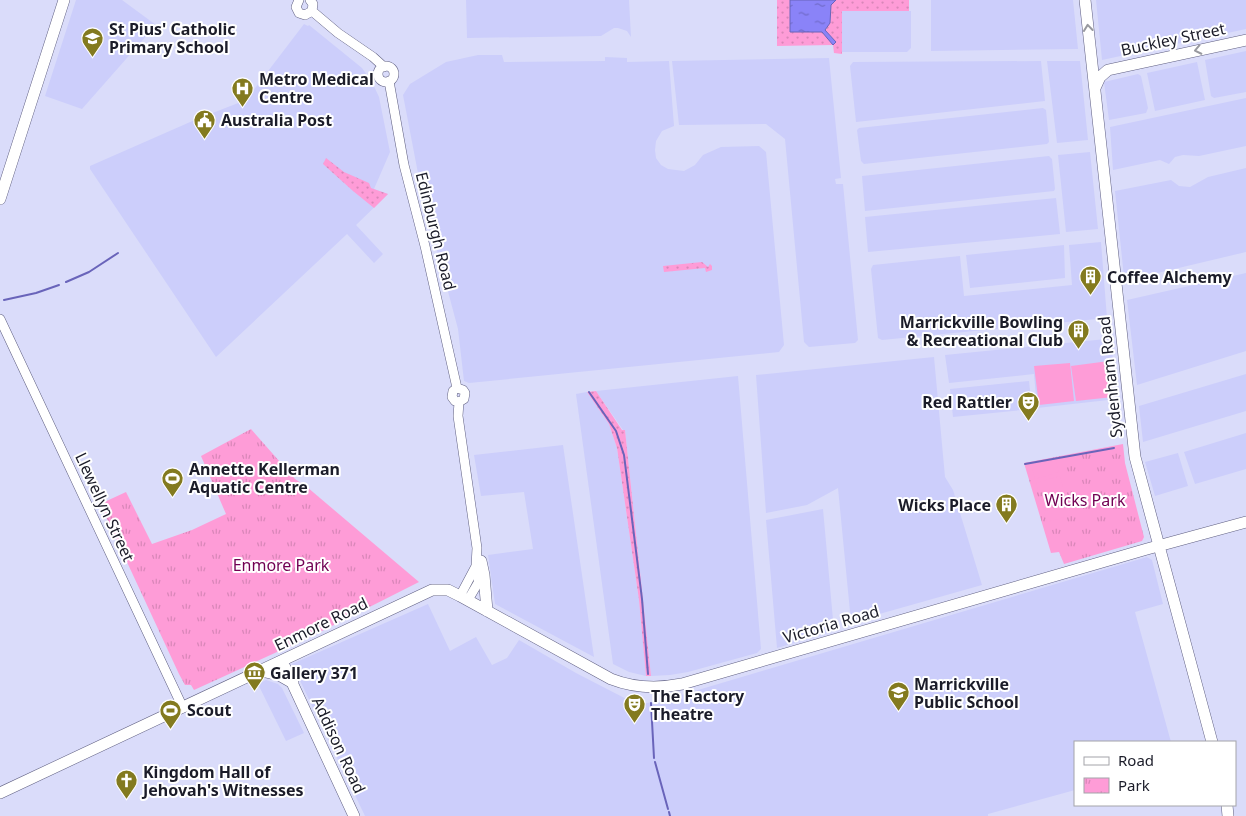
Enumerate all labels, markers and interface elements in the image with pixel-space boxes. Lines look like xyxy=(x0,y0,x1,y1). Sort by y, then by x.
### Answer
street label: Buckley Street xyxy=(1119,17,1228,61)
place label: St Pius' Catholic Primary School xyxy=(109,18,236,58)
one-way arrow xyxy=(1083,24,1094,32)
school or university icon: St Pius' Catholic Primary School xyxy=(81,26,105,57)
one-way arrow xyxy=(1194,44,1203,55)
place label: Metro Medical Centre xyxy=(259,68,374,108)
hospital icon: Metro Medical Centre xyxy=(231,76,255,107)
public building icon: Australia Post xyxy=(193,108,217,139)
place label: Australia Post xyxy=(221,109,332,131)
street label: Edinburgh Road xyxy=(411,170,461,292)
building icon: Coffee Alchemy xyxy=(1079,265,1103,296)
place label: Coffee Alchemy xyxy=(1107,266,1233,288)
place label: Marrickville Bowling & Recreational Club xyxy=(900,311,1063,351)
street label: Sydenham Road xyxy=(1093,315,1127,439)
building icon: Marrickville Bowling & Recreational Club xyxy=(1067,319,1091,350)
theatre icon: Red Rattler xyxy=(1016,390,1040,421)
place label: Red Rattler xyxy=(922,391,1012,413)
street label: Llewellyn Street xyxy=(70,449,140,565)
place label: Annette Kellerman Aquatic Centre xyxy=(189,458,340,498)
sports icon: Annette Kellerman Aquatic Centre xyxy=(161,466,185,497)
park label: Wicks Park xyxy=(1045,489,1126,511)
building icon: Wicks Place xyxy=(995,493,1019,524)
place label: Wicks Place xyxy=(898,494,991,516)
park label: Enmore Park xyxy=(233,554,330,576)
street label: Enmore Road xyxy=(271,592,371,656)
street label: Victoria Road xyxy=(780,600,882,648)
museum icon: Gallery 371 xyxy=(242,661,266,692)
place label: Gallery 371 xyxy=(270,662,358,684)
place label: Marrickville Public School xyxy=(914,673,1019,713)
school or university icon: Marrickville Public School xyxy=(886,681,910,712)
place label: The Factory Theatre xyxy=(651,685,745,725)
street label: Addison Road xyxy=(307,693,371,797)
theatre icon: The Factory Theatre xyxy=(623,693,647,724)
sports icon: Scout xyxy=(159,698,183,729)
place label: Scout xyxy=(187,699,231,721)
legend xyxy=(1074,741,1236,806)
text: Road xyxy=(1118,750,1154,770)
place label: Kingdom Hall of Jehovah's Witnesses xyxy=(141,761,304,801)
church icon: Kingdom Hall of Jehovah's Witnesses xyxy=(115,769,139,800)
text: Park xyxy=(1118,775,1150,795)

